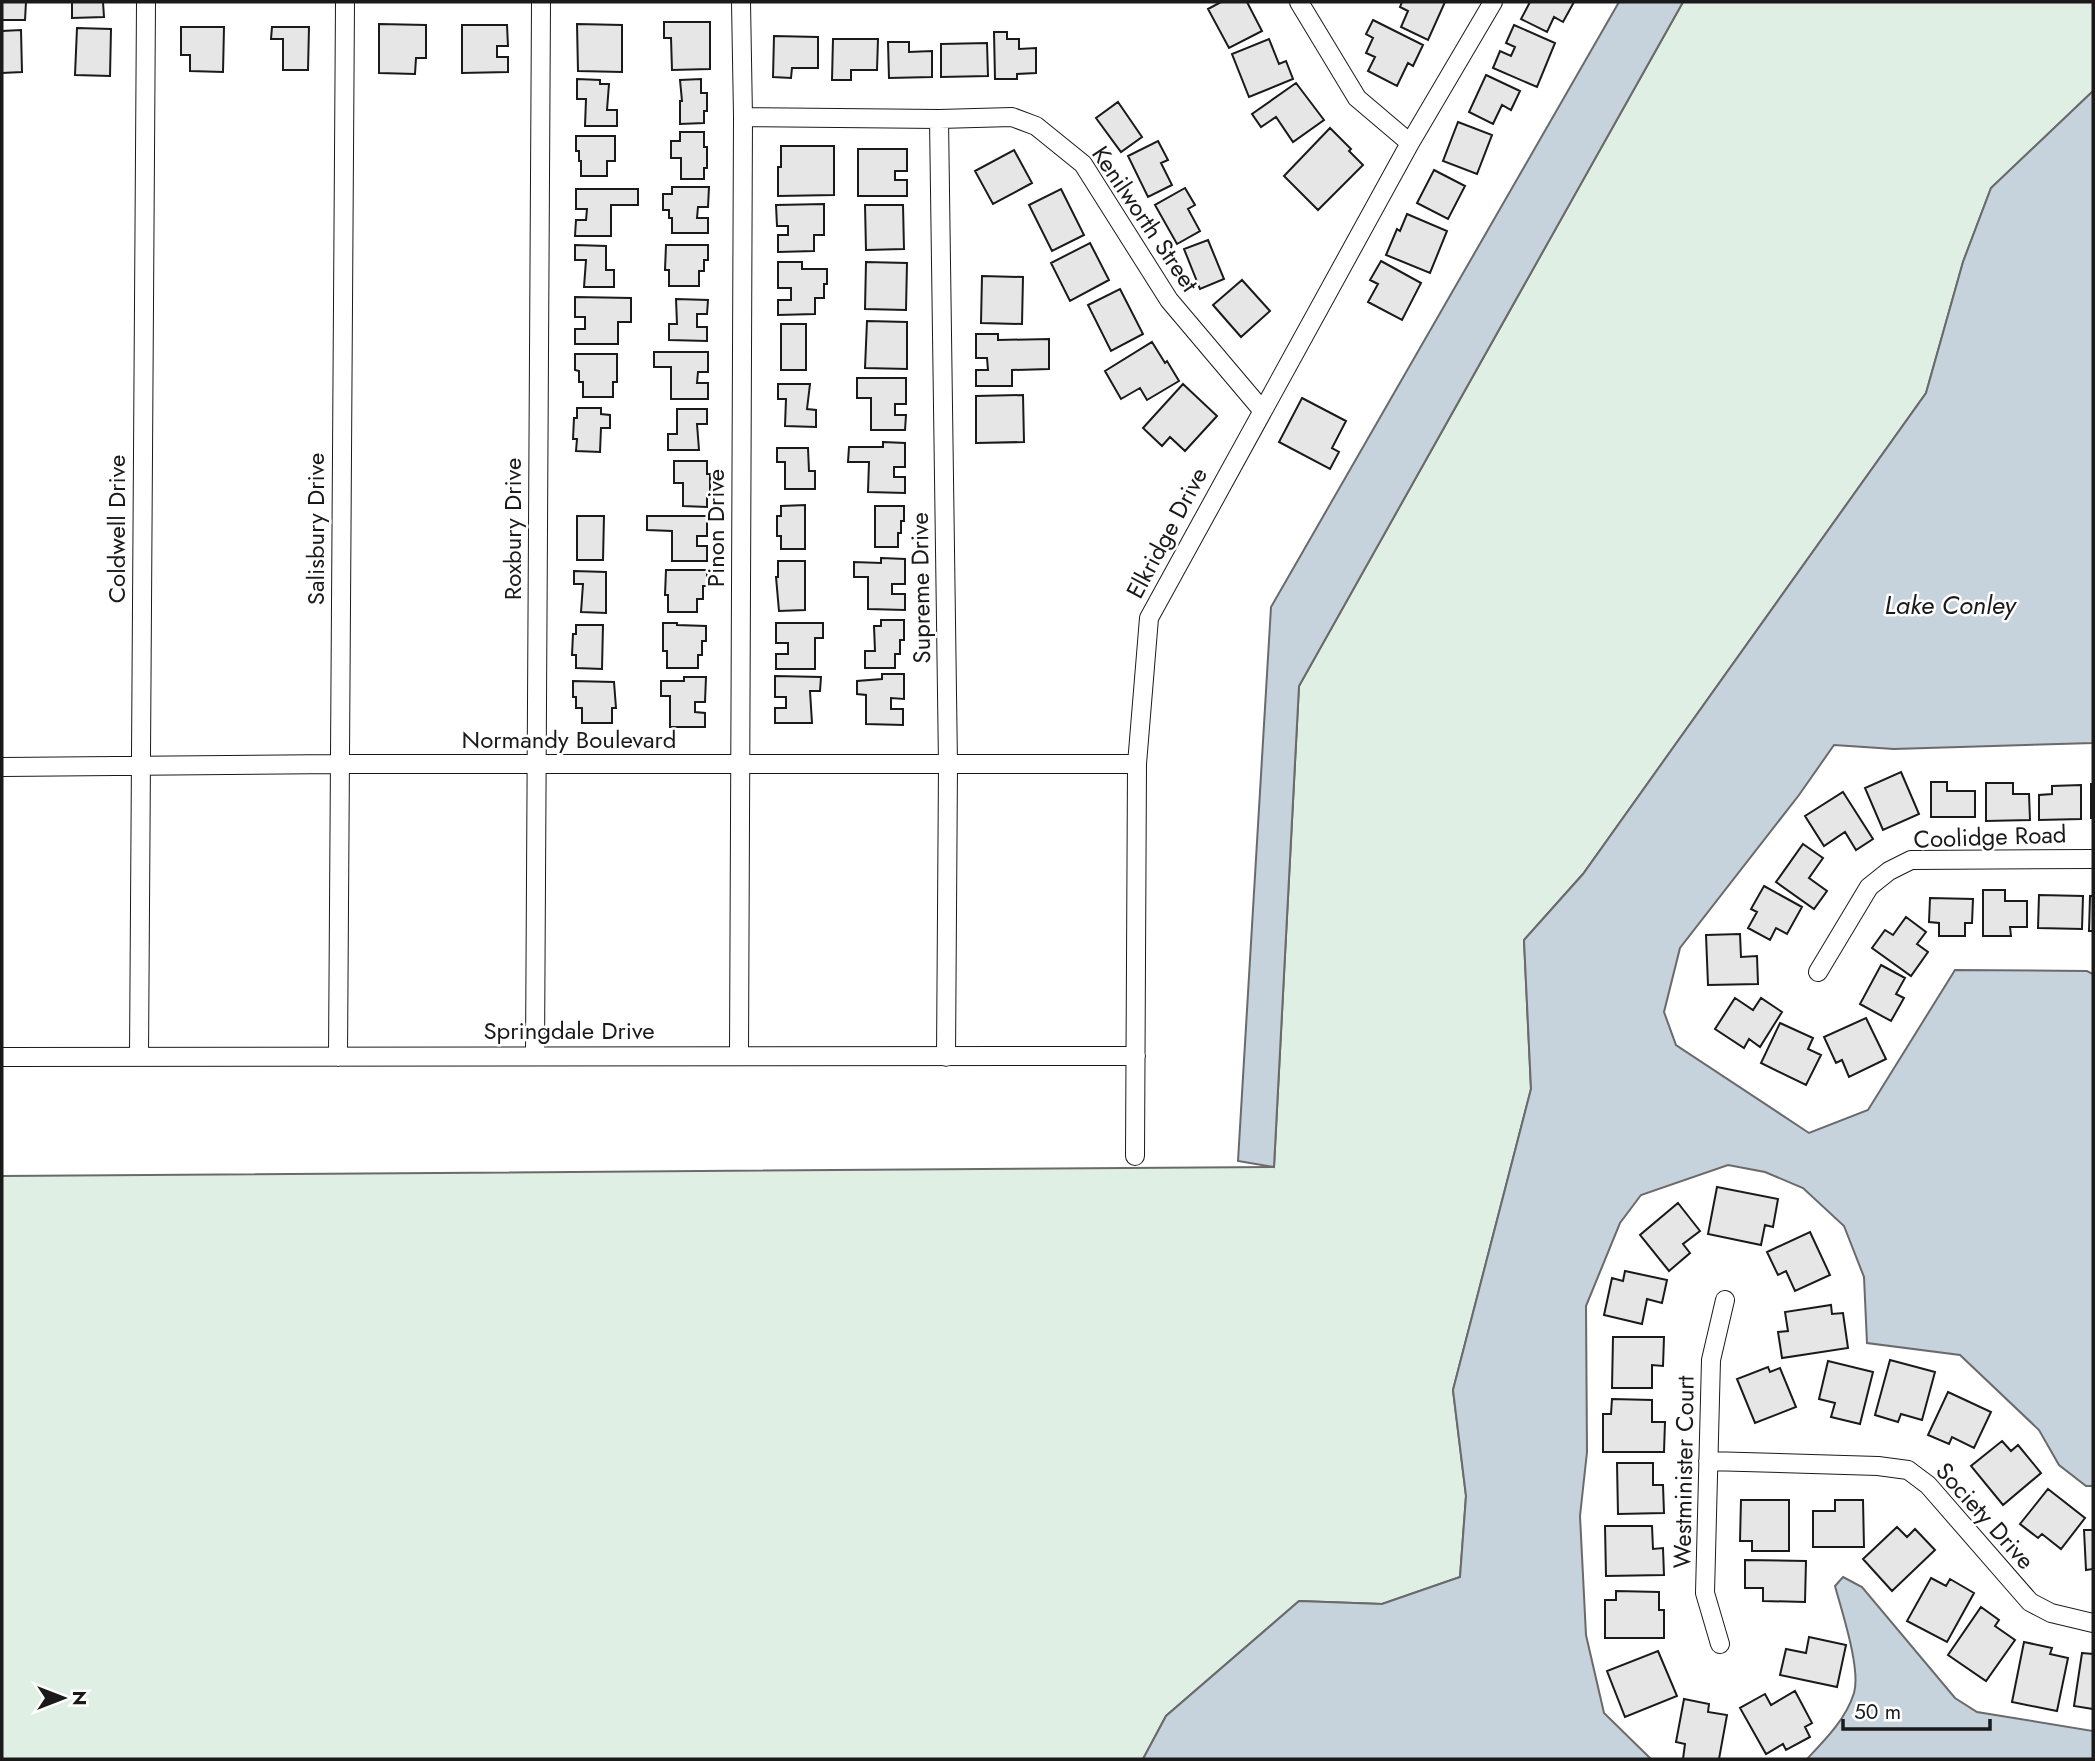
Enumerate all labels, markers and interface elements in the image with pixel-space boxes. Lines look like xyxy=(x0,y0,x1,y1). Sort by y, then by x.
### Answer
street label: Kenilworth Street xyxy=(1083,139,1207,299)
street label: Salisbury Drive xyxy=(298,453,333,605)
street label: Coldwell Drive xyxy=(99,455,134,603)
street label: Roxbury Drive xyxy=(495,458,530,600)
street label: Elkridge Drive xyxy=(1117,461,1216,605)
street label: Pinon Drive xyxy=(698,469,733,587)
street label: Supreme Drive xyxy=(902,512,939,664)
water label: Lake Conley xyxy=(1884,586,2017,624)
street label: Normandy Boulevard xyxy=(462,722,676,757)
street label: Coolidge Road xyxy=(1913,816,2067,857)
street label: Springdale Drive xyxy=(483,1013,655,1048)
street label: Westminister Court xyxy=(1664,1375,1703,1569)
street label: Society Drive xyxy=(1928,1454,2043,1577)
north arrow xyxy=(28,1663,98,1733)
scale bar xyxy=(1843,1688,1990,1732)
text: N xyxy=(66,1690,93,1706)
text: 50 m xyxy=(1854,1697,1901,1727)

